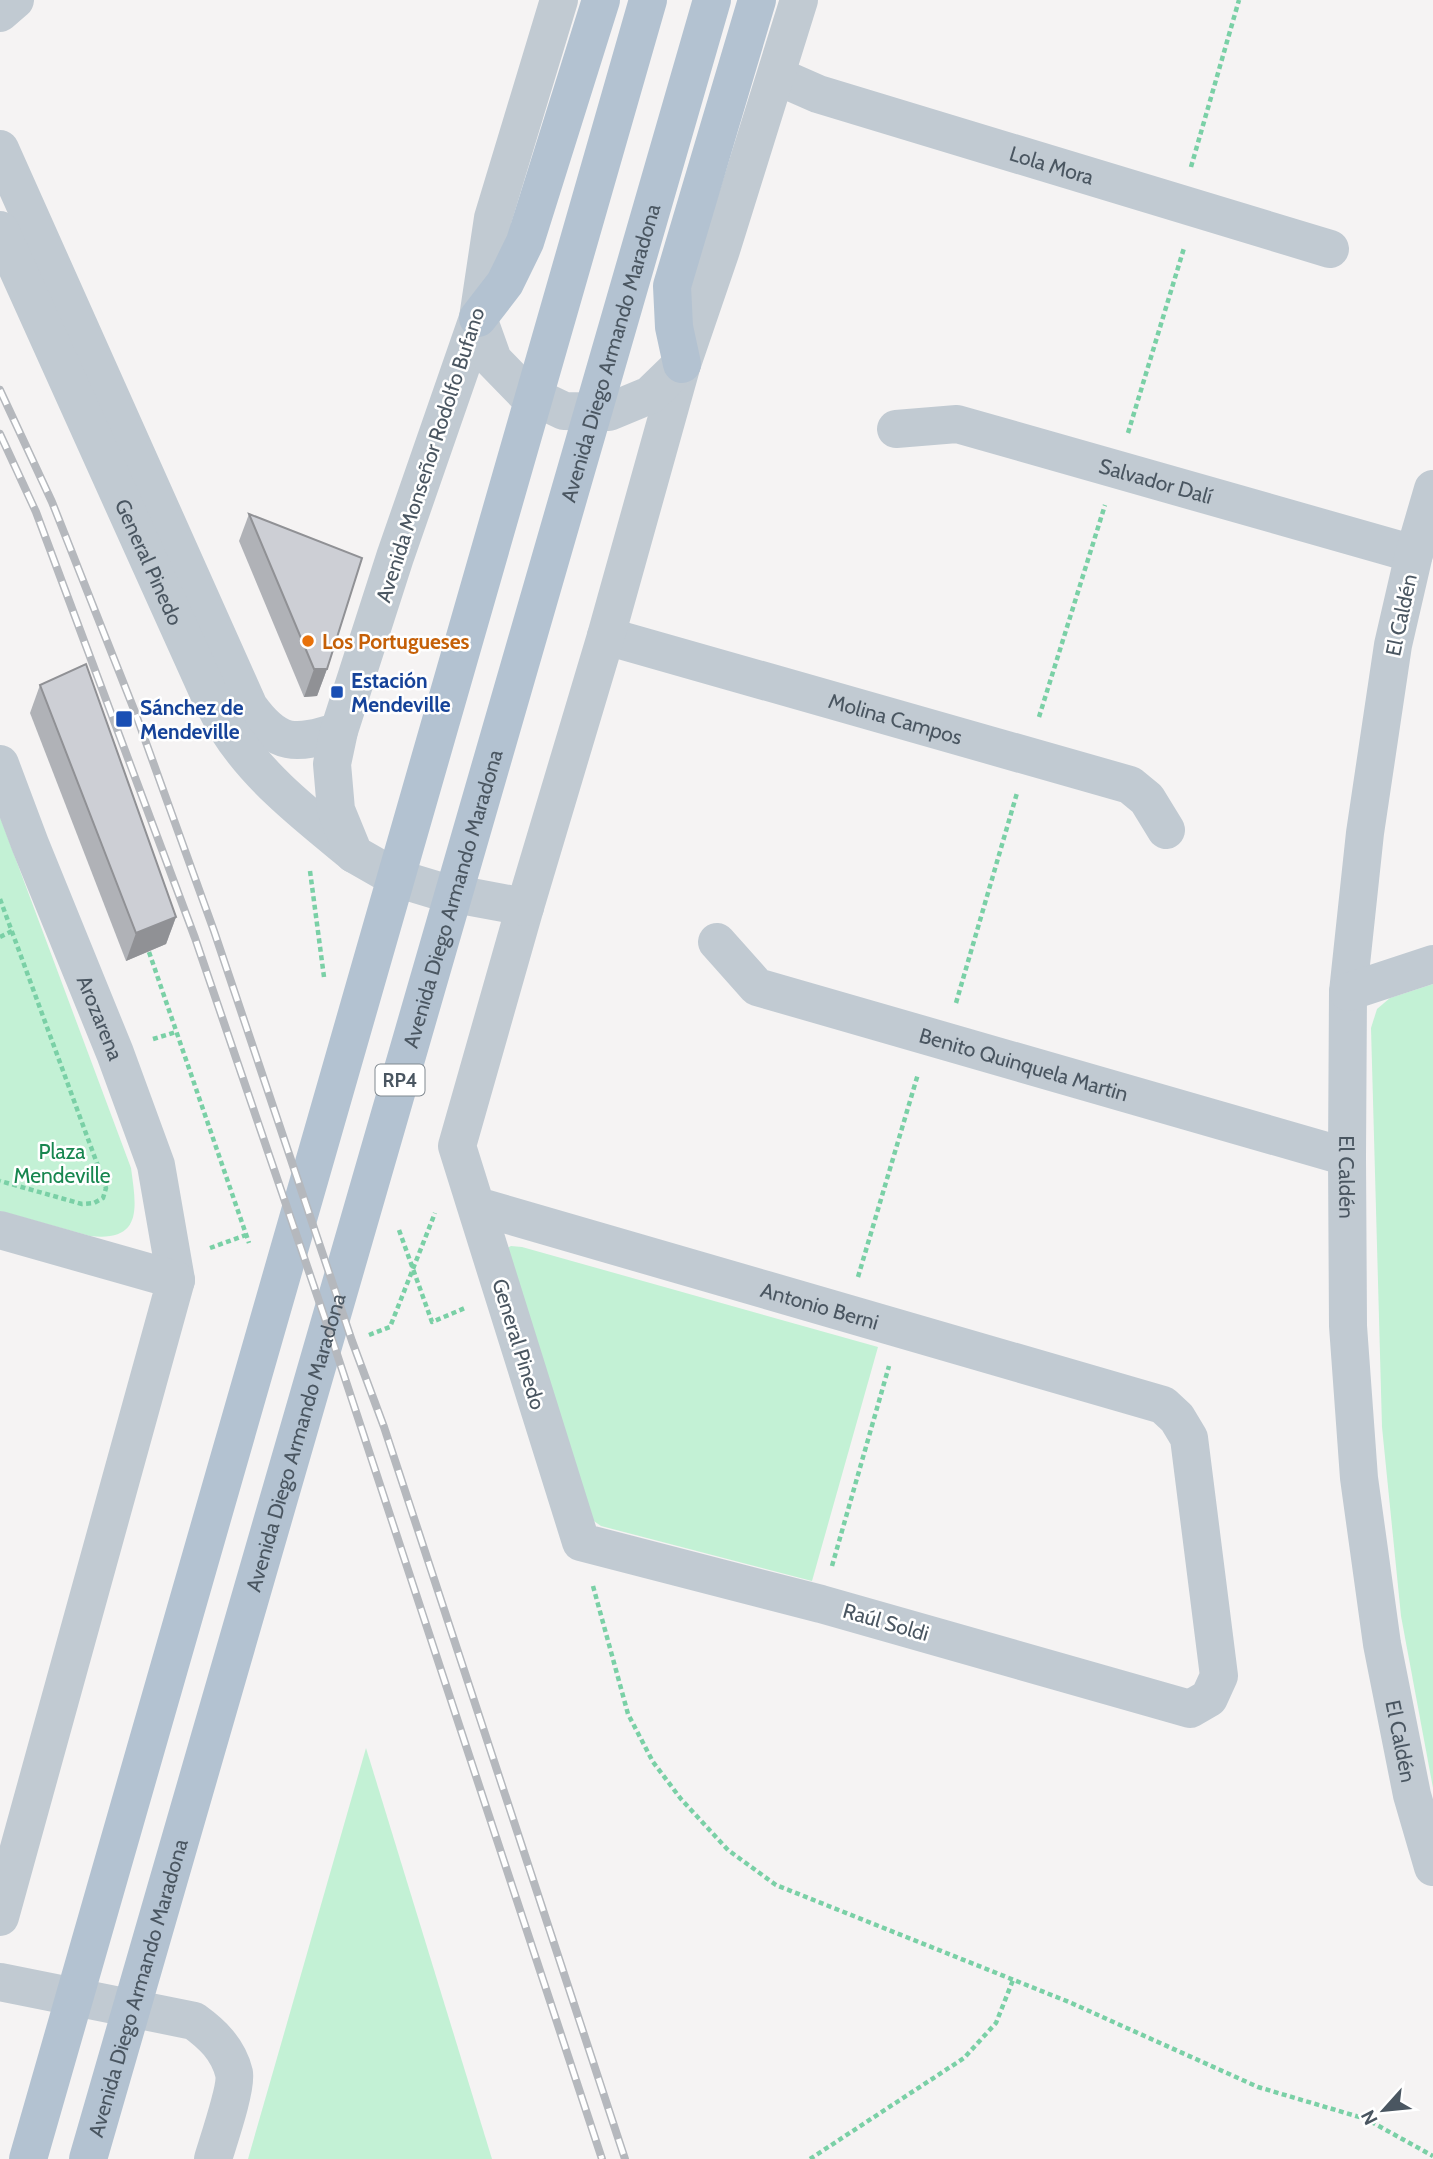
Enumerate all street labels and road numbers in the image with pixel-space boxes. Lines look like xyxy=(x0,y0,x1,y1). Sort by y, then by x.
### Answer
street label: Lola Mora xyxy=(1007,140,1097,189)
street label: Avenida Diego Armando Maradona xyxy=(555,201,665,505)
street label: Avenida Monseñor Rodolfo Bufano xyxy=(370,304,490,606)
street label: Salvador Dalí xyxy=(1096,453,1216,509)
street label: General Pinedo xyxy=(110,495,189,629)
street label: El Caldén xyxy=(1380,572,1422,658)
street label: Molina Campos xyxy=(826,687,965,749)
street label: Avenida Diego Armando Maradona xyxy=(397,746,507,1051)
street label: Arozarena xyxy=(72,972,129,1064)
street label: Benito Quinquela Martin xyxy=(917,1022,1131,1106)
road number: RP4 xyxy=(376,1064,424,1096)
street label: El Caldén xyxy=(1334,1135,1360,1219)
street label: General Pinedo xyxy=(487,1276,551,1412)
street label: Antonio Berni xyxy=(758,1276,882,1334)
street label: Avenida Diego Armando Maradona xyxy=(240,1290,350,1594)
street label: Raúl Soldi xyxy=(840,1598,932,1646)
street label: El Caldén xyxy=(1381,1698,1422,1784)
street label: Avenida Diego Armando Maradona xyxy=(82,1836,192,2140)

